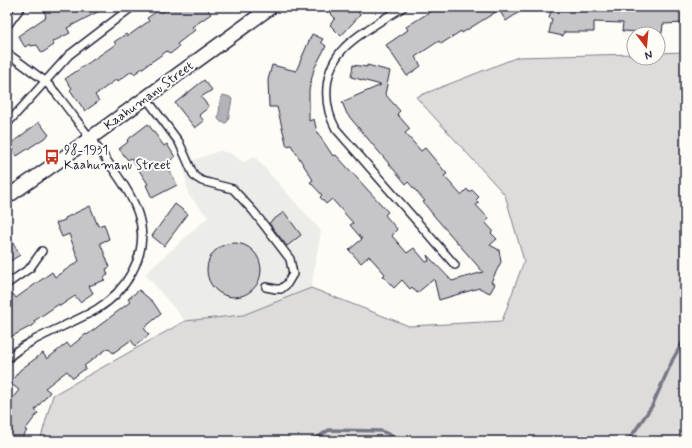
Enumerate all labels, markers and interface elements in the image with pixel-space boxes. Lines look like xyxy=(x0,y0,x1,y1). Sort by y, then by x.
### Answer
north arrow xyxy=(626,26,666,66)
text: N xyxy=(643,47,654,62)
street label: Kaahumanu Street xyxy=(101,58,197,134)
place label: 98-1931 Kaahumanu Street xyxy=(64,142,171,174)
bus stop icon: 98-1931 Kaahumanu Street xyxy=(43,148,61,166)

